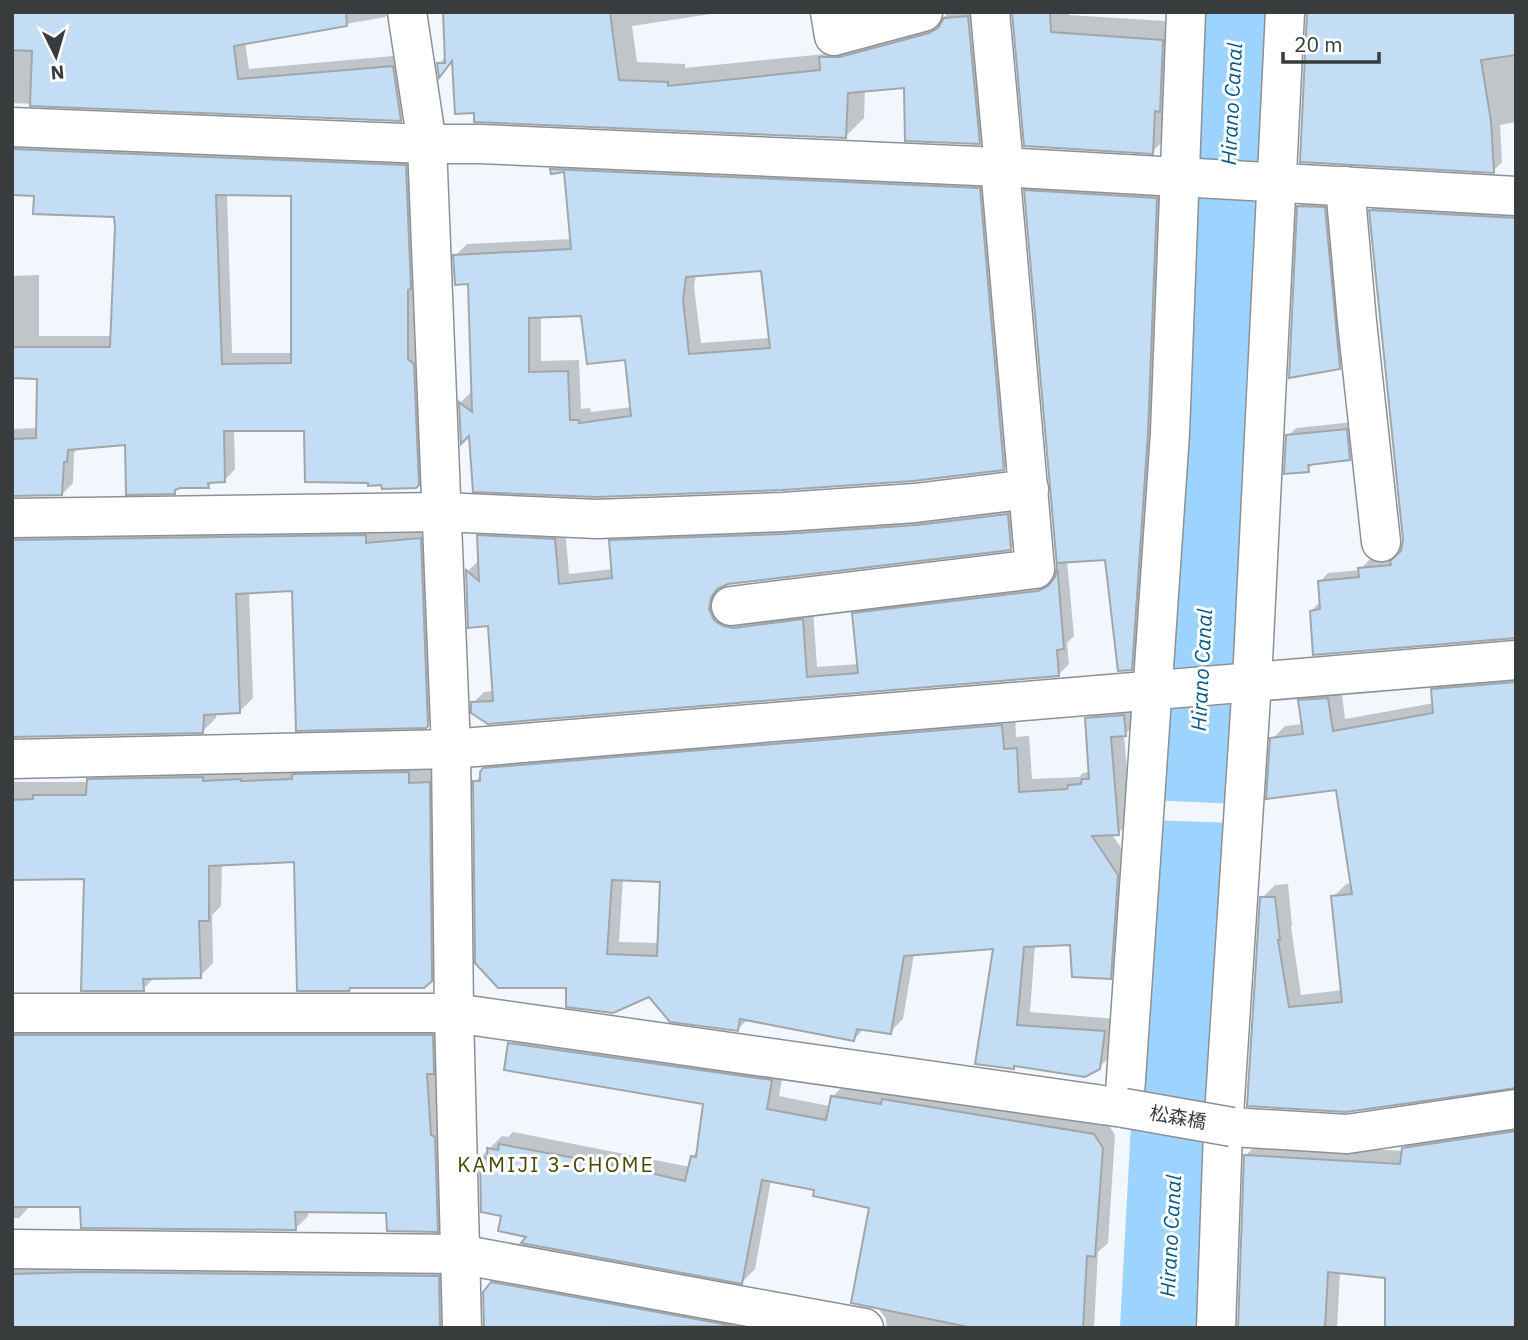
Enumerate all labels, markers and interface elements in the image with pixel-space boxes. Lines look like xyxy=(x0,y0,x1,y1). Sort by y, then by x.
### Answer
north arrow xyxy=(21,21,91,91)
scale bar xyxy=(1283,21,1379,65)
text: 20 m xyxy=(1294,30,1343,58)
water label: Hirano Canal xyxy=(1214,42,1248,166)
text: N xyxy=(50,60,65,85)
water label: Hirano Canal xyxy=(1184,608,1218,732)
street label: 松森橋 xyxy=(1148,1100,1208,1134)
district label: KAMIJI 3-CHOME xyxy=(457,1150,655,1178)
water label: Hirano Canal xyxy=(1153,1174,1187,1298)

